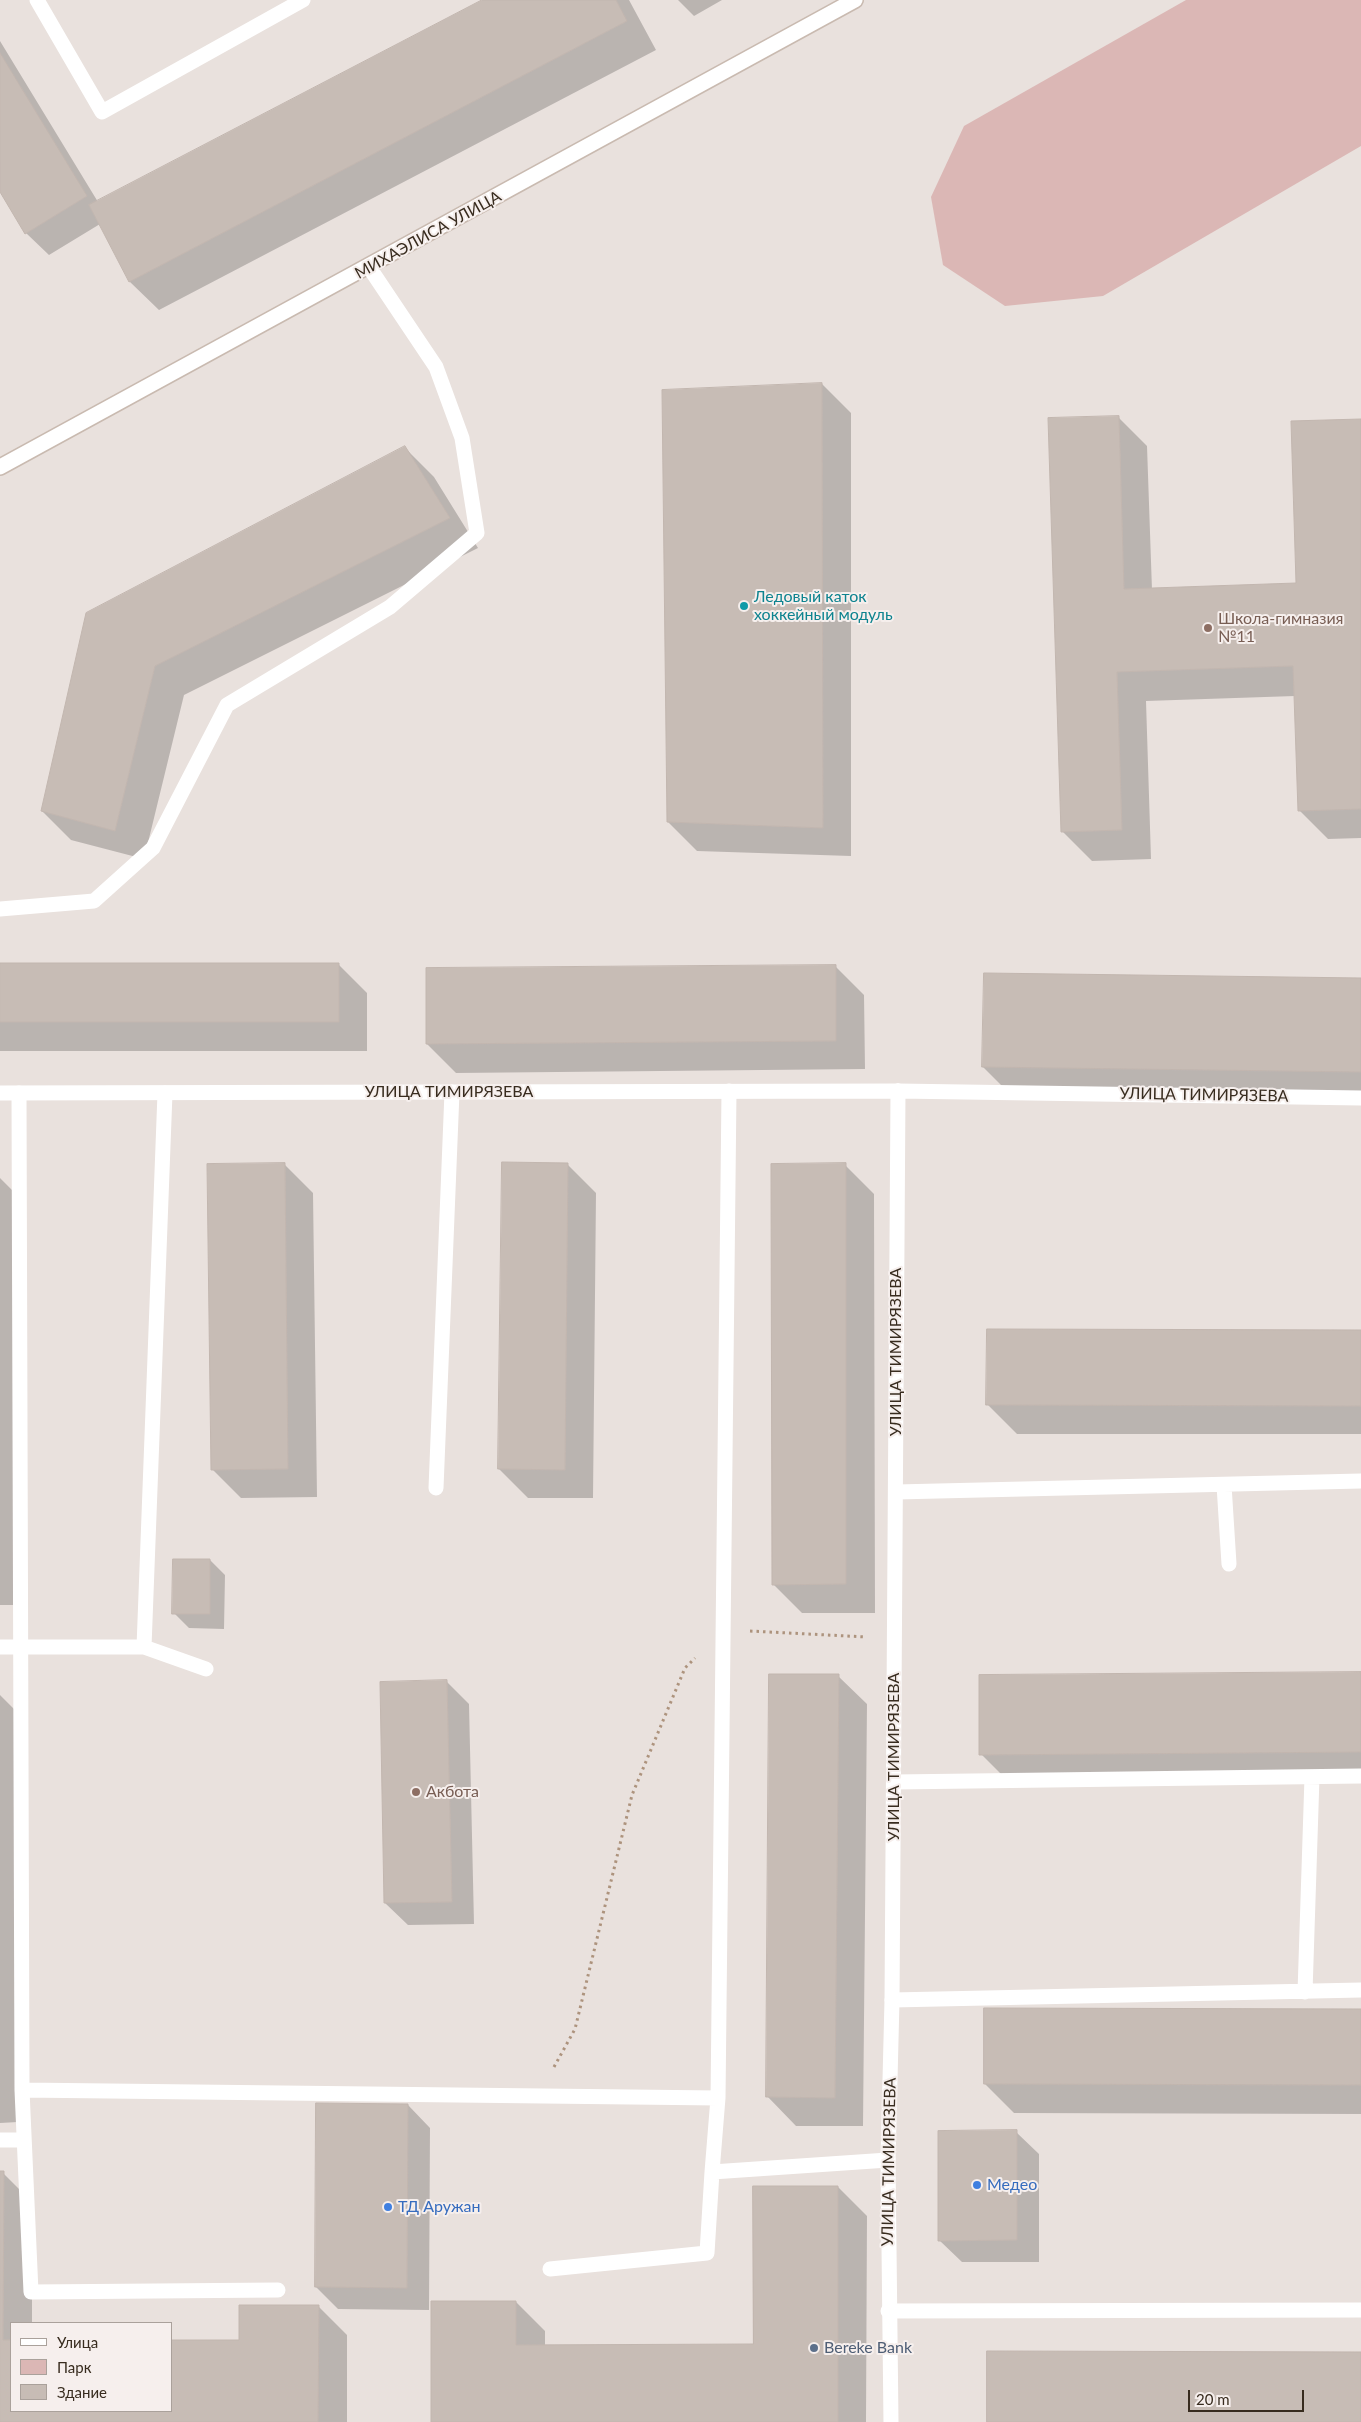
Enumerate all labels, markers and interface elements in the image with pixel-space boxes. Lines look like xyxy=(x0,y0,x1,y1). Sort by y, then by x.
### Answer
street label: МИХАЭЛИСА УЛИЦА xyxy=(351,187,505,283)
place label: Ледовый каток хоккейный модуль xyxy=(754,587,893,625)
marker: Ледовый каток хоккейный модуль xyxy=(738,600,750,612)
place label: Школа-гимназия №11 xyxy=(1218,609,1343,647)
marker: Школа-гимназия №11 xyxy=(1202,622,1214,634)
street label: УЛИЦА ТИМИРЯЗЕВА xyxy=(365,1082,533,1102)
street label: УЛИЦА ТИМИРЯЗЕВА xyxy=(1120,1084,1288,1106)
street label: УЛИЦА ТИМИРЯЗЕВА xyxy=(886,1268,906,1436)
street label: УЛИЦА ТИМИРЯЗЕВА xyxy=(884,1673,904,1841)
place label: Акбота xyxy=(426,1782,479,1802)
marker: Акбота xyxy=(410,1786,422,1798)
street label: УЛИЦА ТИМИРЯЗЕВА xyxy=(878,2078,900,2246)
place label: Медео xyxy=(987,2175,1037,2195)
marker: Медео xyxy=(971,2179,983,2191)
place label: ТД Аружан xyxy=(398,2197,481,2217)
marker: ТД Аружан xyxy=(382,2201,394,2213)
legend xyxy=(10,2322,172,2412)
text: Улица xyxy=(57,2333,98,2351)
place label: Bereke Bank xyxy=(824,2338,912,2358)
marker: Bereke Bank xyxy=(808,2342,820,2354)
text: Парк xyxy=(57,2358,91,2376)
scale bar xyxy=(1191,2380,1307,2412)
text: Здание xyxy=(57,2383,107,2401)
text: 20 m xyxy=(1196,2390,1230,2408)

